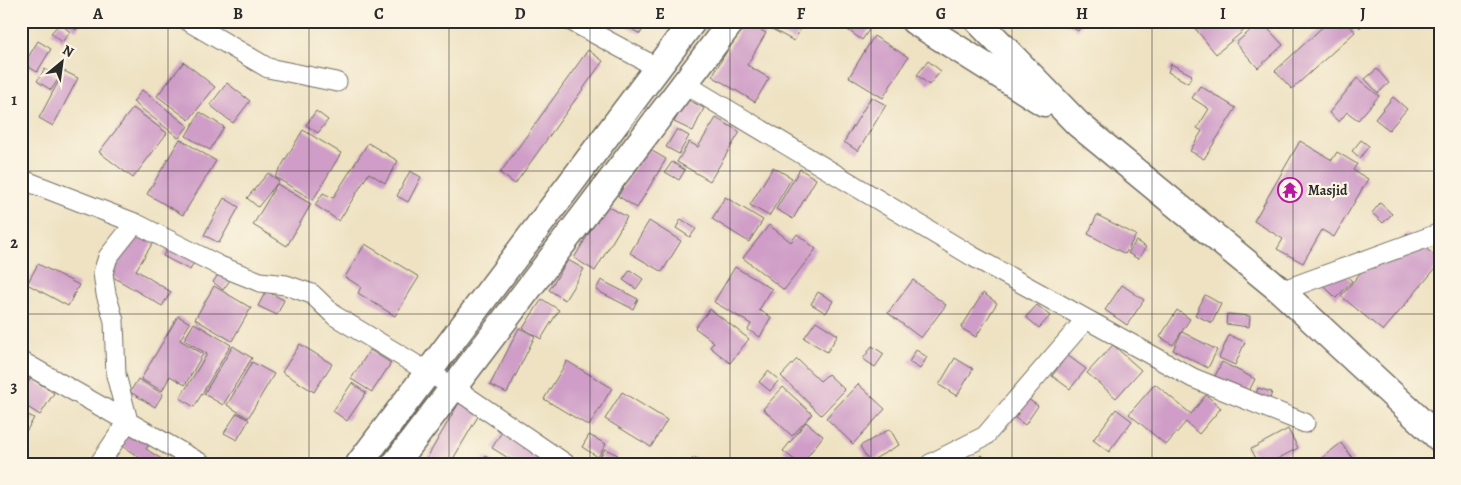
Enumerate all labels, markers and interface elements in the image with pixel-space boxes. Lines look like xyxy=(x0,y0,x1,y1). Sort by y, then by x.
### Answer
text: A xyxy=(92,3,104,25)
text: B xyxy=(233,3,243,25)
text: C xyxy=(374,3,384,25)
text: D xyxy=(514,3,526,25)
text: E xyxy=(655,3,665,25)
text: F xyxy=(797,3,806,25)
text: G xyxy=(936,3,946,25)
text: H xyxy=(1076,3,1088,25)
text: I xyxy=(1220,3,1226,25)
text: J xyxy=(1360,3,1366,25)
north arrow xyxy=(38,38,88,88)
text: N xyxy=(59,40,77,62)
text: 1 xyxy=(11,89,17,111)
temple icon: Masjid xyxy=(1277,177,1303,203)
place label: Masjid xyxy=(1308,181,1348,200)
text: 2 xyxy=(10,232,18,254)
text: 3 xyxy=(11,376,18,398)

